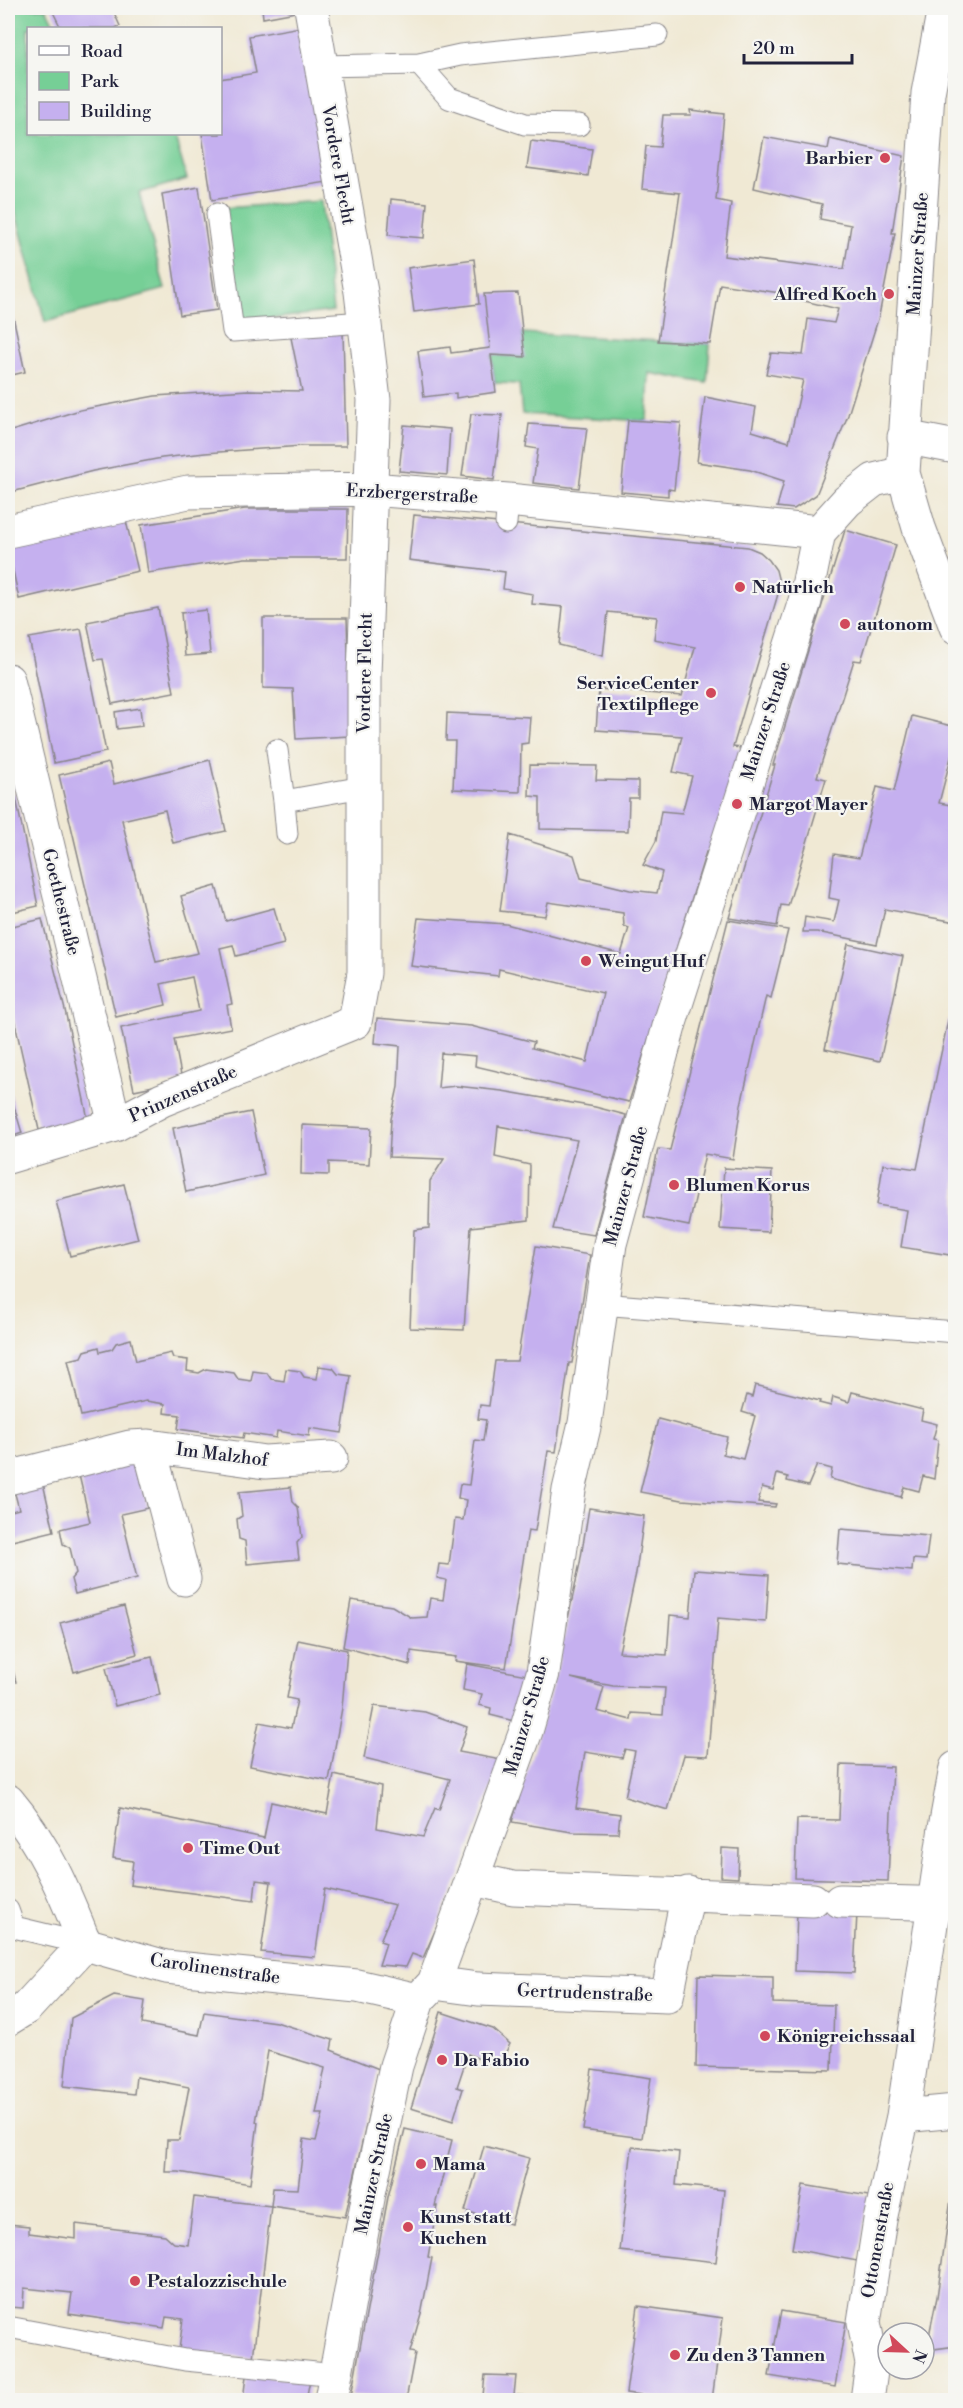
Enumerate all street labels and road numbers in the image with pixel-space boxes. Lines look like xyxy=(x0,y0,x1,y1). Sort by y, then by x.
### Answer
street label: Vordere Flecht xyxy=(316,102,360,227)
street label: Mainzer Straße xyxy=(902,192,934,316)
street label: Erzbergerstraße xyxy=(345,479,479,509)
street label: Vordere Flecht xyxy=(352,612,378,735)
street label: Mainzer Straße xyxy=(736,659,796,783)
street label: Goethestraße xyxy=(37,846,85,958)
street label: Prinzenstraße xyxy=(125,1060,241,1128)
street label: Mainzer Straße xyxy=(599,1123,653,1249)
street label: Im Malzhof xyxy=(175,1438,271,1472)
street label: Mainzer Straße xyxy=(499,1653,555,1779)
street label: Carolinenstraße xyxy=(148,1948,282,1990)
street label: Gertrudenstraße xyxy=(517,1979,653,2007)
street label: Mainzer Straße xyxy=(350,2111,398,2237)
street label: Ottonenstraße xyxy=(856,2180,900,2300)

